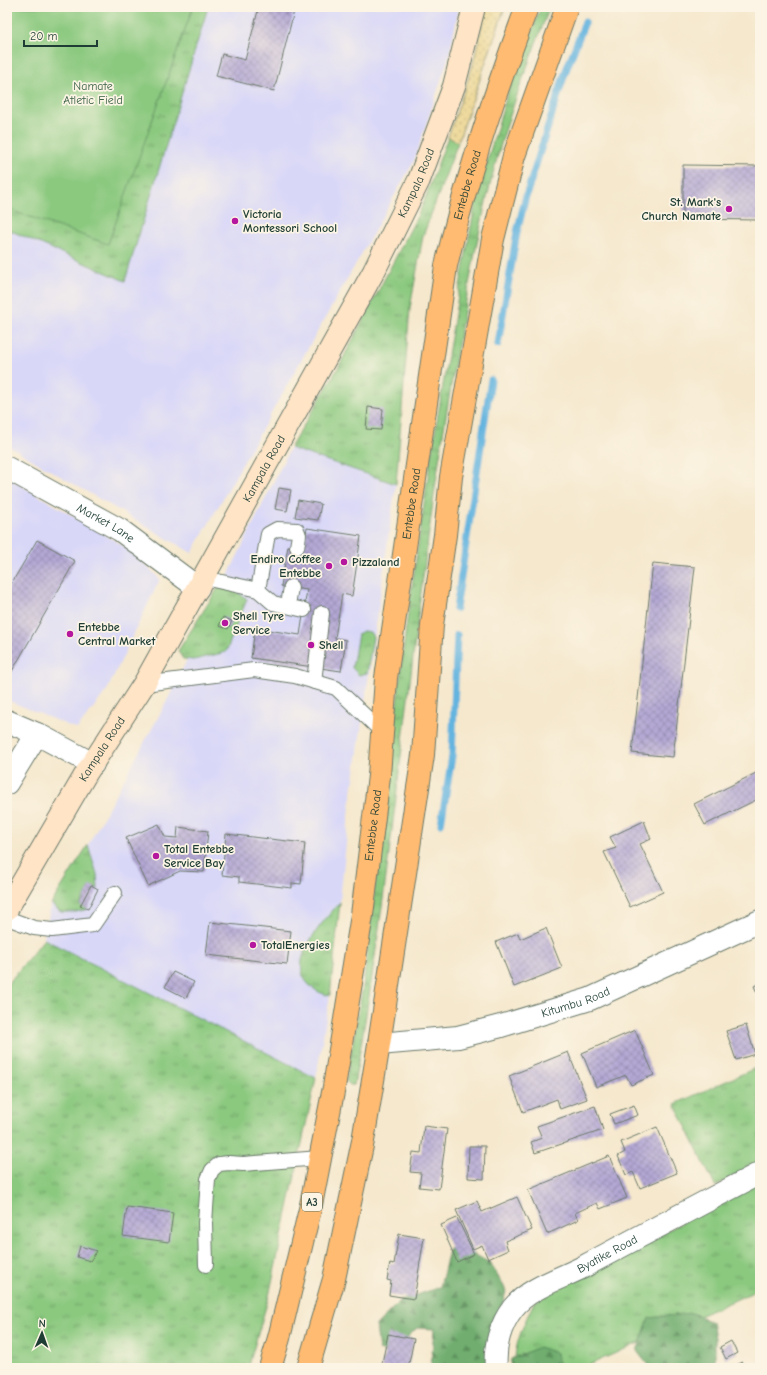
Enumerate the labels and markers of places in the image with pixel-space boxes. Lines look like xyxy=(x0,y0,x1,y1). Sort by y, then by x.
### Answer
place label: St. Mark's Church Namate xyxy=(641,195,721,223)
marker: St. Mark's Church Namate xyxy=(724,204,734,214)
place label: Victoria Montessori School xyxy=(243,207,337,235)
marker: Victoria Montessori School xyxy=(230,216,240,226)
place label: Endiro Coffee Entebbe xyxy=(250,552,321,580)
place label: Pizzaland xyxy=(352,555,399,569)
marker: Pizzaland xyxy=(339,557,349,567)
marker: Endiro Coffee Entebbe xyxy=(324,561,334,571)
place label: Shell Tyre Service xyxy=(233,609,284,637)
marker: Shell Tyre Service xyxy=(220,618,230,628)
place label: Entebbe Central Market xyxy=(78,620,156,648)
marker: Entebbe Central Market xyxy=(65,629,75,639)
place label: Shell xyxy=(319,638,343,652)
marker: Shell xyxy=(306,640,316,650)
place label: Total Entebbe Service Bay xyxy=(164,842,234,870)
marker: Total Entebbe Service Bay xyxy=(151,851,161,861)
place label: TotalEnergies xyxy=(261,938,330,952)
marker: TotalEnergies xyxy=(248,940,258,950)

